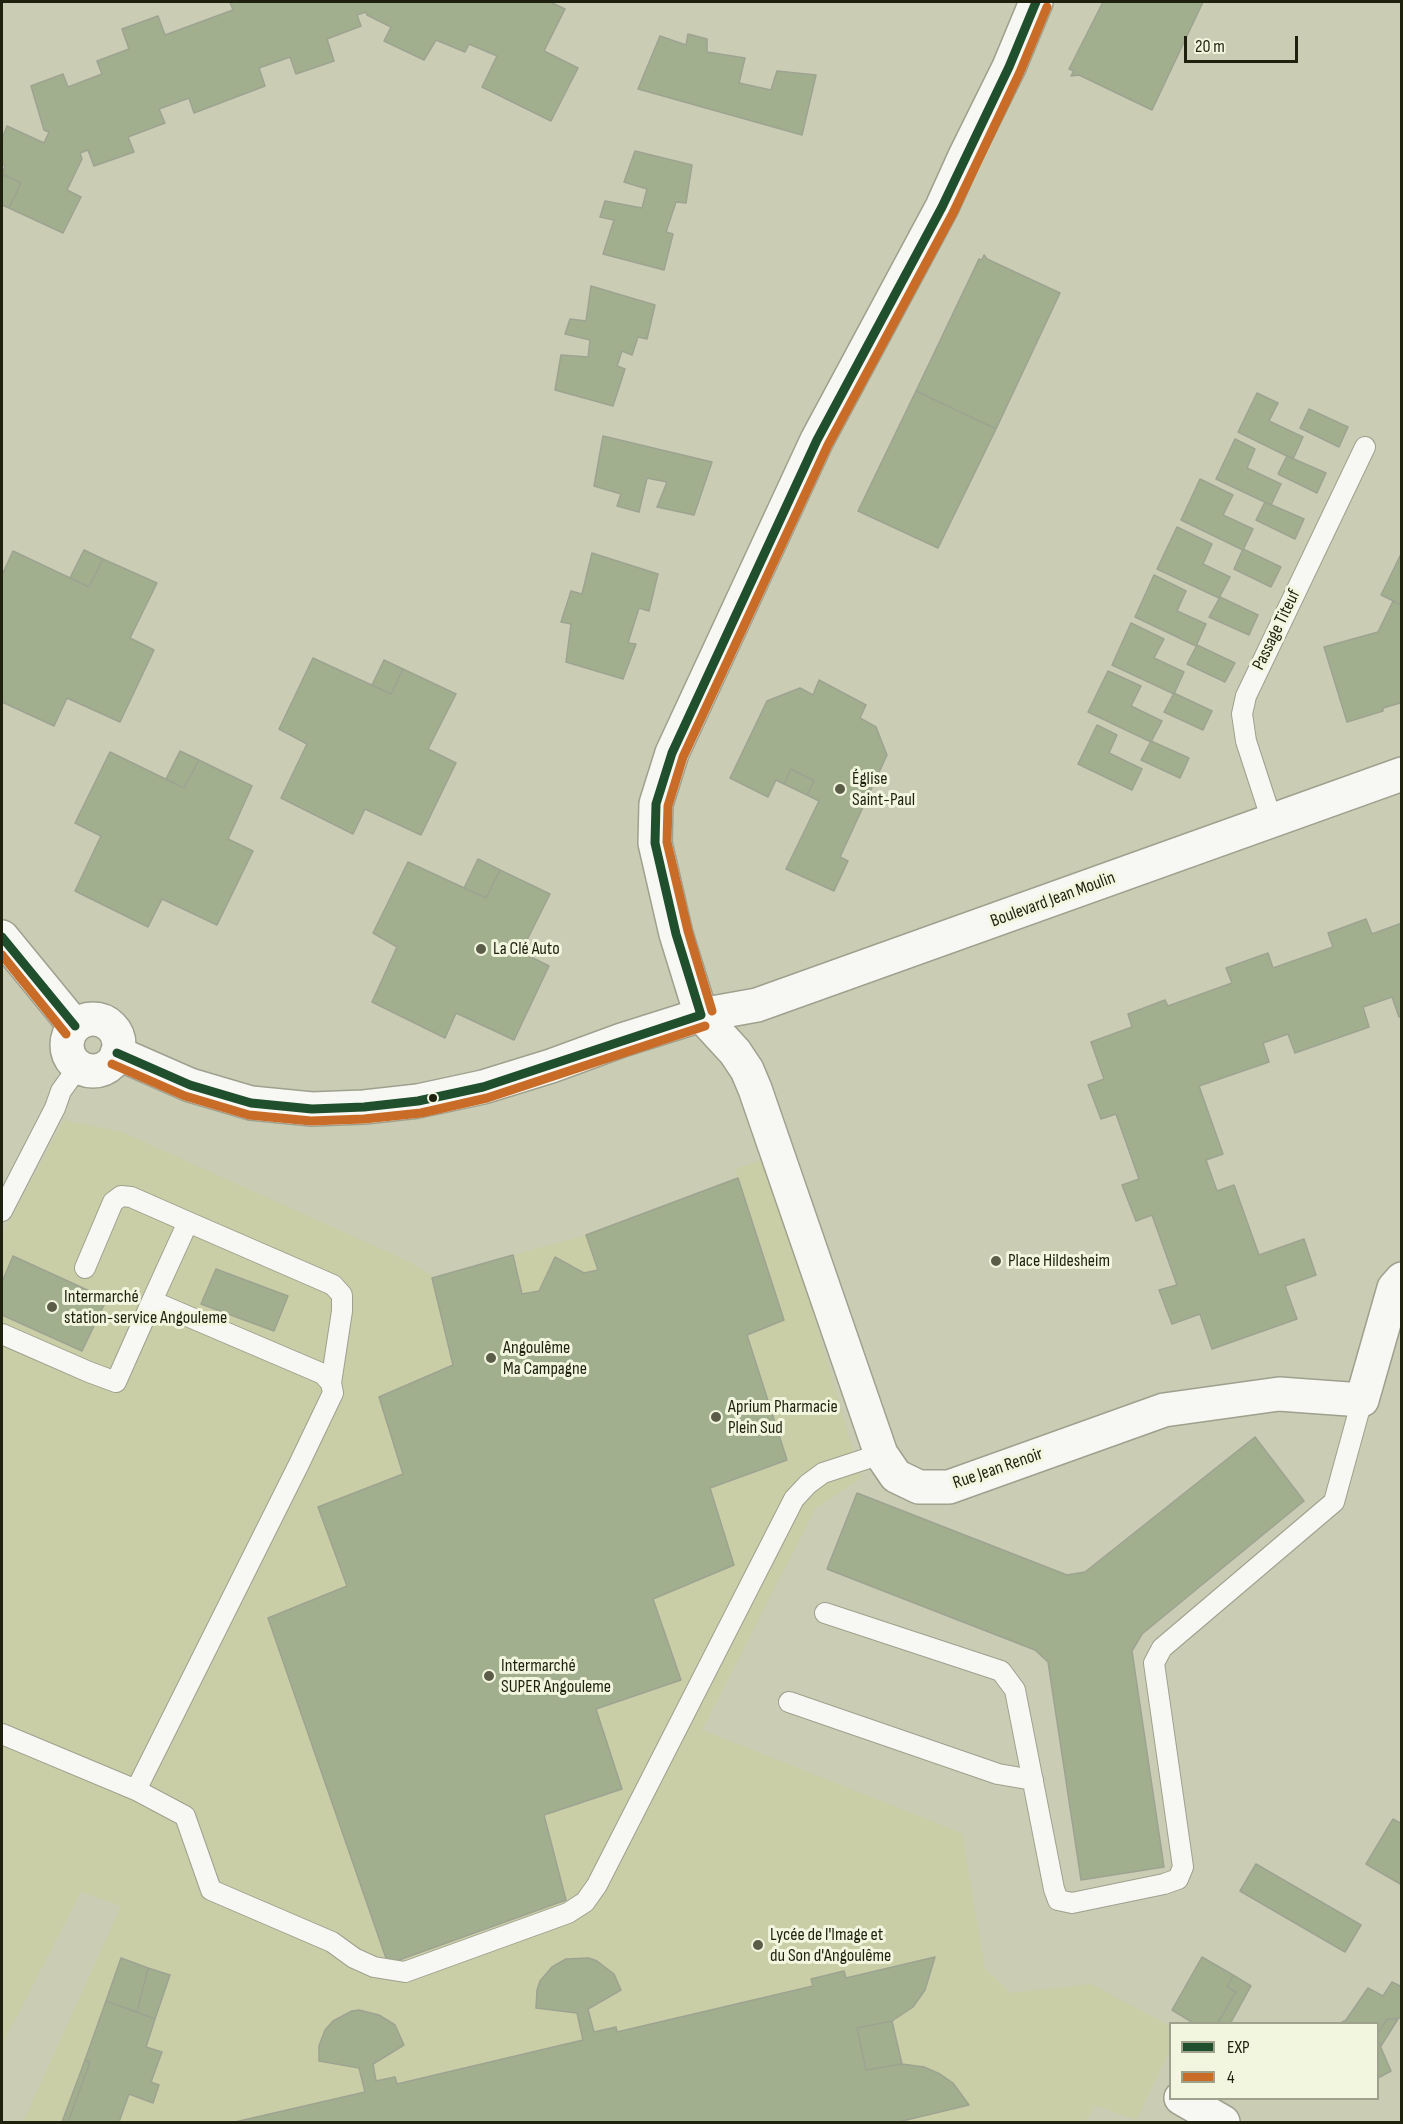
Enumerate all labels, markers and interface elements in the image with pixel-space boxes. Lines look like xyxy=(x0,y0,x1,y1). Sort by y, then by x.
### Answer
scale bar xyxy=(1187,24,1301,62)
text: 20 m xyxy=(1195,36,1225,57)
street label: Passage Titeuf xyxy=(1248,586,1306,674)
place label: Église Saint-Paul xyxy=(852,768,915,810)
marker: Église Saint-Paul xyxy=(833,782,847,796)
street label: Boulevard Jean Moulin xyxy=(988,867,1118,933)
place label: La Clé Auto xyxy=(493,938,560,960)
marker: La Clé Auto xyxy=(474,942,488,956)
unlabelled marker xyxy=(427,1092,439,1104)
place label: Place Hildesheim xyxy=(1008,1250,1110,1272)
marker: Place Hildesheim xyxy=(989,1254,1003,1268)
place label: Intermarché station-service Angouleme xyxy=(64,1286,227,1328)
marker: Intermarché station-service Angouleme xyxy=(45,1300,59,1314)
place label: Angoulême Ma Campagne xyxy=(503,1337,587,1380)
marker: Angoulême Ma Campagne xyxy=(484,1351,498,1365)
place label: Aprium Pharmacie Plein Sud xyxy=(728,1396,838,1438)
marker: Aprium Pharmacie Plein Sud xyxy=(709,1410,723,1424)
street label: Rue Jean Renoir xyxy=(950,1444,1046,1494)
place label: Intermarché SUPER Angouleme xyxy=(501,1655,611,1698)
marker: Intermarché SUPER Angouleme xyxy=(482,1669,496,1683)
place label: Lycée de l'Image et du Son d'Angoulême xyxy=(770,1924,891,1966)
marker: Lycée de l'Image et du Son d'Angoulême xyxy=(751,1938,765,1952)
legend xyxy=(1169,2022,1379,2100)
text: EXP xyxy=(1227,2037,1250,2058)
text: 4 xyxy=(1227,2067,1235,2088)

